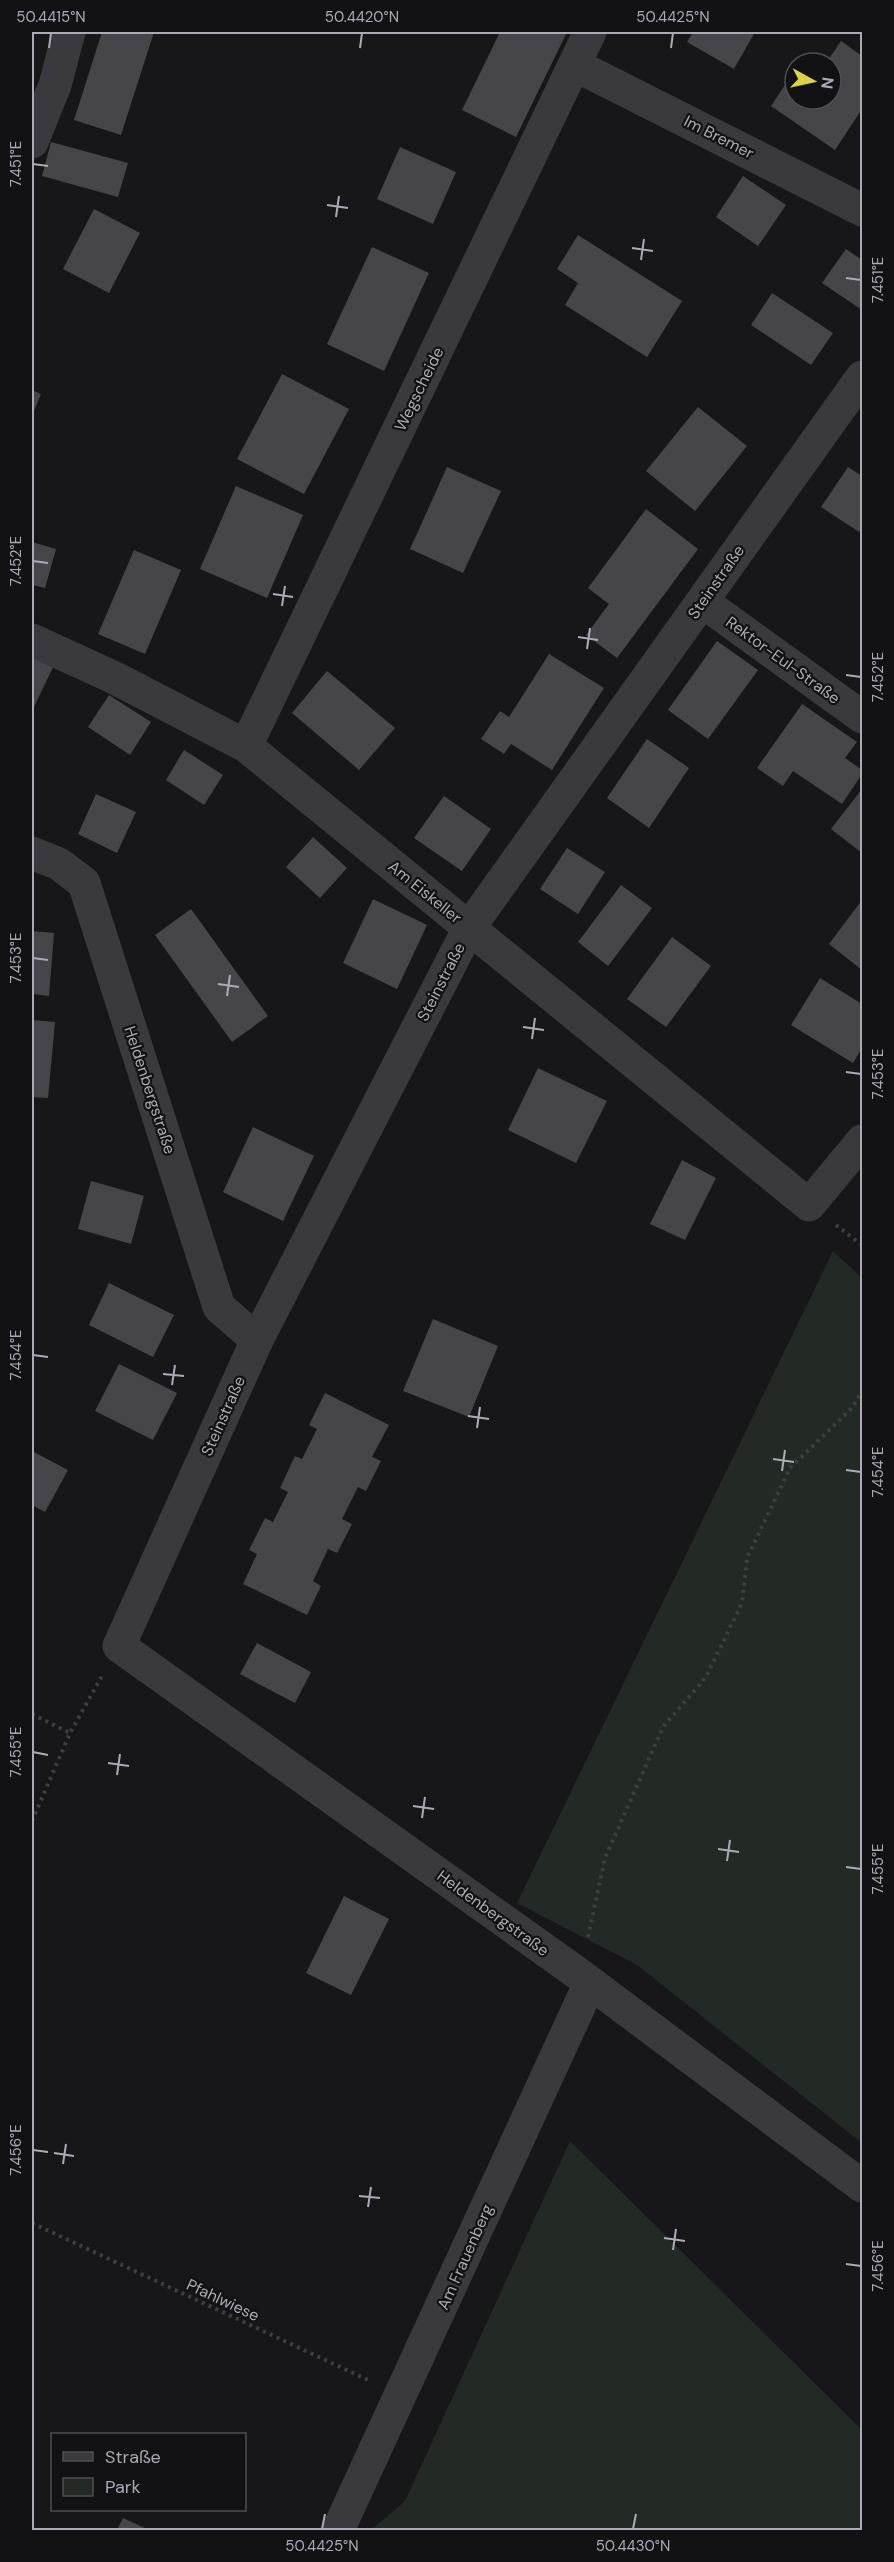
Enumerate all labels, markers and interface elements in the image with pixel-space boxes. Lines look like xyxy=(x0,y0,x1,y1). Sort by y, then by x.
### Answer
text: 50.4415°N xyxy=(16,7,86,27)
text: 50.4420°N xyxy=(325,7,399,27)
text: 50.4425°N xyxy=(636,7,710,27)
north arrow xyxy=(783,51,843,111)
text: N xyxy=(816,76,839,90)
street label: Im Bremer xyxy=(680,110,758,164)
text: 7.451°E xyxy=(6,141,26,187)
text: 7.451°E xyxy=(868,257,888,303)
street label: Wegscheide xyxy=(390,343,448,435)
text: 7.452°E xyxy=(6,536,26,586)
street label: Steinstraße xyxy=(683,541,749,623)
street label: Rektor-Eul-Straße xyxy=(722,611,844,709)
text: 7.452°E xyxy=(868,652,888,702)
street label: Am Eiskeller xyxy=(384,856,466,928)
text: 7.453°E xyxy=(6,933,26,983)
street label: Steinstraße xyxy=(412,939,470,1025)
street label: Heldenbergstraße xyxy=(119,1023,181,1157)
text: 7.453°E xyxy=(868,1049,888,1099)
text: 7.454°E xyxy=(6,1329,26,1381)
street label: Steinstraße xyxy=(196,1373,250,1459)
text: 7.454°E xyxy=(868,1446,888,1498)
text: 7.455°E xyxy=(6,1726,26,1778)
text: 7.455°E xyxy=(868,1843,888,1895)
street label: Heldenbergstraße xyxy=(433,1865,553,1961)
text: 7.456°E xyxy=(6,2124,26,2176)
street label: Am Frauenberg xyxy=(432,2201,498,2313)
text: 7.456°E xyxy=(868,2240,888,2292)
street label: Pfahlwiese xyxy=(183,2274,263,2326)
legend xyxy=(51,2433,246,2511)
text: Straße xyxy=(105,2445,161,2469)
text: Park xyxy=(105,2475,141,2499)
text: 50.4425°N xyxy=(285,2536,359,2556)
text: 50.4430°N xyxy=(596,2536,670,2556)

